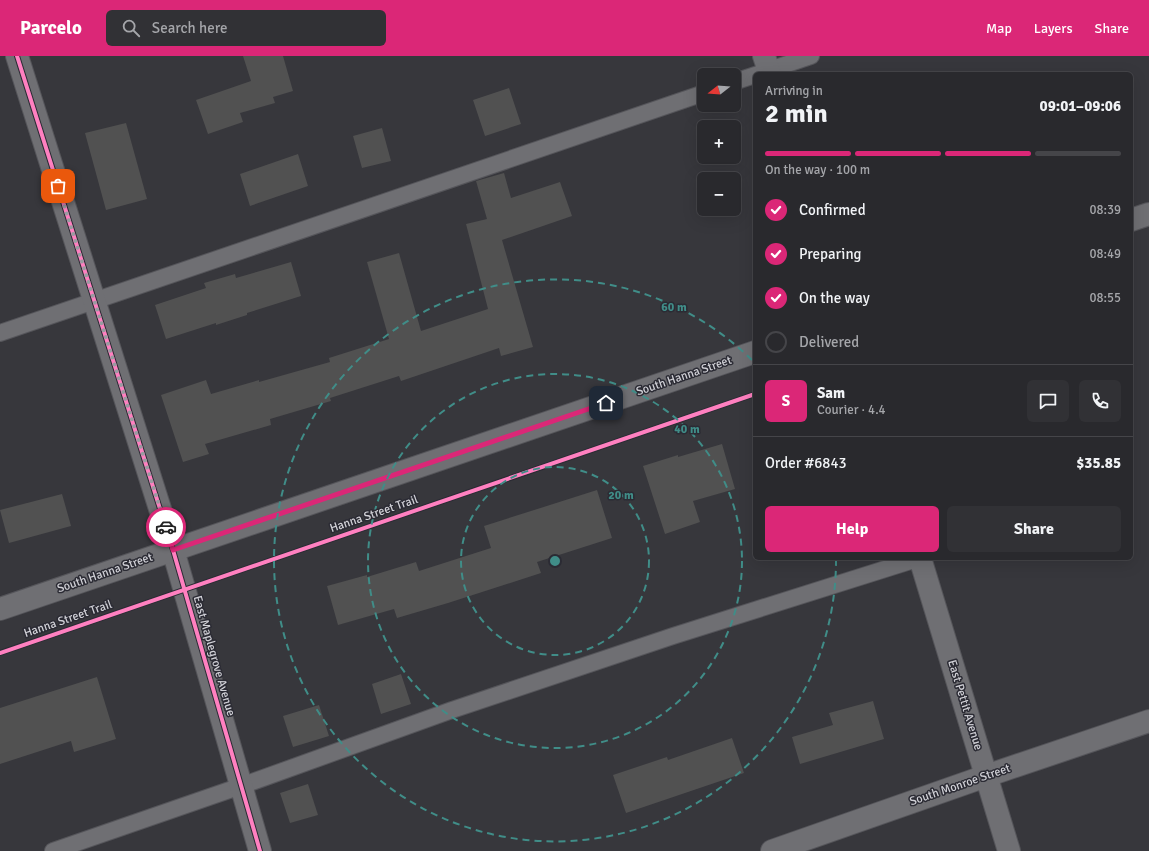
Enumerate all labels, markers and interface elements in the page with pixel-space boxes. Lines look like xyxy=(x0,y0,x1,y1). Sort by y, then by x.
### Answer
search box xyxy=(106,10,386,46)
text: Parcelo xyxy=(20,16,82,40)
icon: search xyxy=(120,17,142,39)
text: Search here xyxy=(152,19,227,37)
text: Map xyxy=(986,20,1012,37)
text: Layers xyxy=(1034,20,1073,37)
text: Share xyxy=(1095,20,1129,37)
north arrow xyxy=(697,68,741,112)
map controls xyxy=(697,68,741,216)
text: Arriving in xyxy=(765,83,823,99)
text: 09:01–09:06 xyxy=(1040,97,1121,115)
text: 2 min xyxy=(765,98,828,130)
button: + xyxy=(697,120,741,164)
text: On the way · 100 m xyxy=(765,162,870,178)
pin xyxy=(41,169,75,203)
button: − xyxy=(697,172,741,216)
icon: bag xyxy=(47,175,69,197)
icon: check xyxy=(765,199,787,221)
text: Confirmed xyxy=(799,201,866,219)
text: 08:39 xyxy=(1089,202,1121,218)
icon: check xyxy=(765,243,787,265)
text: Preparing xyxy=(799,245,862,263)
text: 08:49 xyxy=(1089,246,1121,262)
icon: check xyxy=(765,287,787,309)
text: On the way xyxy=(799,289,870,307)
text: 08:55 xyxy=(1089,290,1121,306)
text: 60 m xyxy=(661,300,687,315)
text: Delivered xyxy=(799,333,859,351)
street label: South Hanna Street xyxy=(634,353,734,399)
button: chat xyxy=(1027,380,1069,422)
button: phone xyxy=(1079,380,1121,422)
text: Sam xyxy=(817,384,845,402)
pin xyxy=(589,386,623,420)
icon: home xyxy=(595,392,617,414)
text: S xyxy=(782,392,790,410)
text: Courier · 4.4 xyxy=(817,402,886,418)
text: 40 m xyxy=(674,422,700,437)
text: Order #6843 xyxy=(765,454,847,472)
text: $35.85 xyxy=(1076,454,1121,472)
text: 20 m xyxy=(608,488,634,503)
street label: Hanna Street Trail xyxy=(328,492,421,536)
button: Help xyxy=(765,506,939,552)
button: Share xyxy=(947,506,1121,552)
courier xyxy=(146,507,186,547)
icon: car xyxy=(155,516,177,538)
street label: South Hanna Street xyxy=(55,550,155,596)
centre of rings xyxy=(548,554,562,568)
street label: East Maplegrove Avenue xyxy=(190,594,238,718)
street label: Hanna Street Trail xyxy=(22,597,115,641)
street label: East Pettit Avenue xyxy=(944,658,986,752)
street label: South Monroe Street xyxy=(908,761,1012,809)

